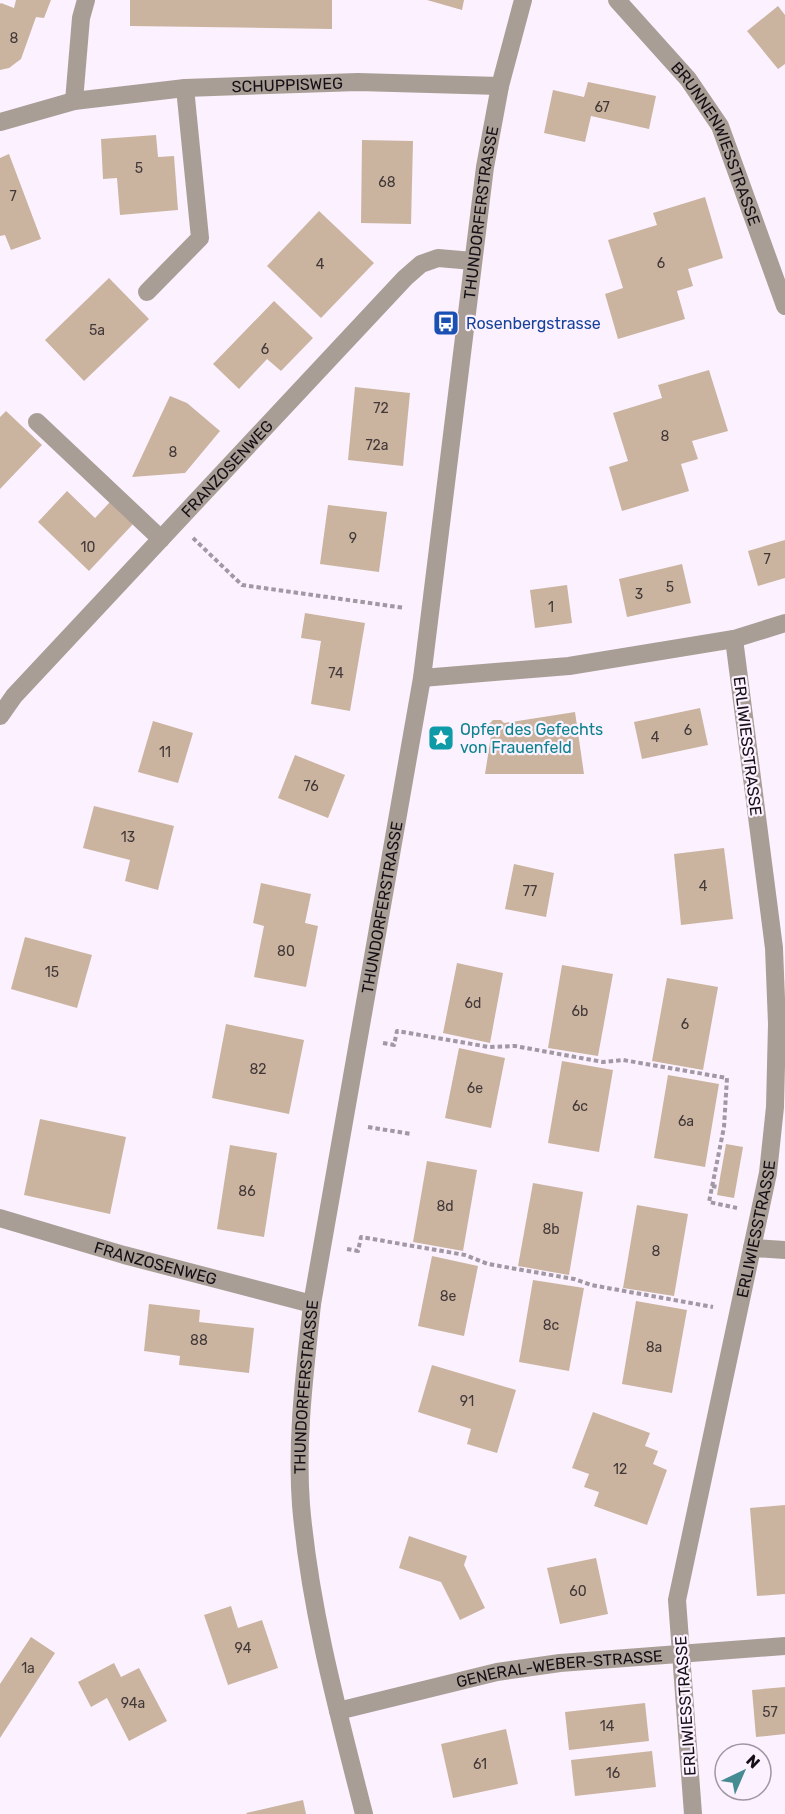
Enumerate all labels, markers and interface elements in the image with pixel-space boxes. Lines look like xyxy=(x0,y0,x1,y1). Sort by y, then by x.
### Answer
house number: 8 xyxy=(10,30,19,47)
street label: BRUNNENWIESSTRASSE xyxy=(667,58,764,228)
street label: SCHUPPISWEG xyxy=(231,74,343,96)
house number: 67 xyxy=(594,99,610,116)
street label: THUNDORFERSTRASSE xyxy=(460,124,502,300)
house number: 5 xyxy=(135,160,143,177)
house number: 68 xyxy=(378,174,396,191)
house number: 7 xyxy=(9,188,17,205)
house number: 6 xyxy=(657,255,665,272)
house number: 4 xyxy=(316,256,325,273)
bus stop icon: Rosenbergstrasse xyxy=(431,308,461,338)
place label: Rosenbergstrasse xyxy=(466,314,601,333)
house number: 5a xyxy=(89,322,105,339)
house number: 6 xyxy=(261,341,269,358)
house number: 72 xyxy=(373,400,389,417)
street label: FRANZOSENWEG xyxy=(177,416,277,521)
house number: 8 xyxy=(661,428,670,445)
house number: 72a xyxy=(365,437,389,454)
house number: 8 xyxy=(169,444,178,461)
house number: 9 xyxy=(349,530,357,547)
house number: 10 xyxy=(81,539,96,556)
house number: 7 xyxy=(763,551,771,568)
house number: 5 xyxy=(666,579,674,596)
house number: 3 xyxy=(635,586,643,603)
house number: 1 xyxy=(548,599,554,616)
house number: 74 xyxy=(328,665,344,682)
street label: ERLIWIESSTRASSE xyxy=(730,675,765,817)
place label: Opfer des Gefechts von Frauenfeld xyxy=(460,720,603,757)
house number: 6 xyxy=(684,722,692,739)
place icon: Opfer des Gefechts von Frauenfeld xyxy=(426,723,456,753)
house number: 4 xyxy=(651,729,660,746)
house number: 11 xyxy=(159,744,171,761)
house number: 76 xyxy=(303,778,319,795)
street label: THUNDORFERSTRASSE xyxy=(358,820,407,995)
house number: 13 xyxy=(121,829,135,846)
house number: 4 xyxy=(699,878,708,895)
house number: 77 xyxy=(523,883,537,900)
house number: 80 xyxy=(277,943,295,960)
house number: 15 xyxy=(45,964,59,981)
house number: 6d xyxy=(465,995,481,1012)
house number: 6b xyxy=(572,1003,588,1020)
house number: 6 xyxy=(681,1016,689,1033)
house number: 82 xyxy=(249,1061,267,1078)
house number: 6e xyxy=(467,1080,483,1097)
house number: 6c xyxy=(572,1098,588,1115)
house number: 6a xyxy=(678,1113,694,1130)
street label: ERLIWIESSTRASSE xyxy=(733,1159,779,1300)
house number: 86 xyxy=(238,1183,256,1200)
house number: 8d xyxy=(436,1198,454,1215)
house number: 8b xyxy=(542,1221,560,1238)
street label: FRANZOSENWEG xyxy=(92,1238,219,1289)
house number: 8 xyxy=(652,1243,661,1260)
house number: 8e xyxy=(440,1288,457,1305)
street label: THUNDORFERSTRASSE xyxy=(291,1299,322,1474)
house number: 8c xyxy=(543,1317,560,1334)
house number: 88 xyxy=(190,1332,208,1349)
house number: 8a xyxy=(646,1339,662,1356)
house number: 91 xyxy=(460,1393,474,1410)
house number: 12 xyxy=(613,1461,627,1478)
house number: 60 xyxy=(569,1583,587,1600)
street label: ERLIWIESSTRASSE xyxy=(671,1635,700,1777)
house number: 94 xyxy=(235,1640,252,1657)
street label: GENERAL-WEBER-STRASSE xyxy=(454,1646,663,1692)
house number: 1a xyxy=(21,1660,35,1677)
house number: 94a xyxy=(121,1695,145,1712)
house number: 57 xyxy=(762,1704,778,1721)
house number: 14 xyxy=(600,1718,615,1735)
north arrow xyxy=(713,1742,773,1802)
text: N xyxy=(742,1751,764,1772)
house number: 61 xyxy=(473,1756,487,1773)
house number: 16 xyxy=(606,1765,620,1782)

